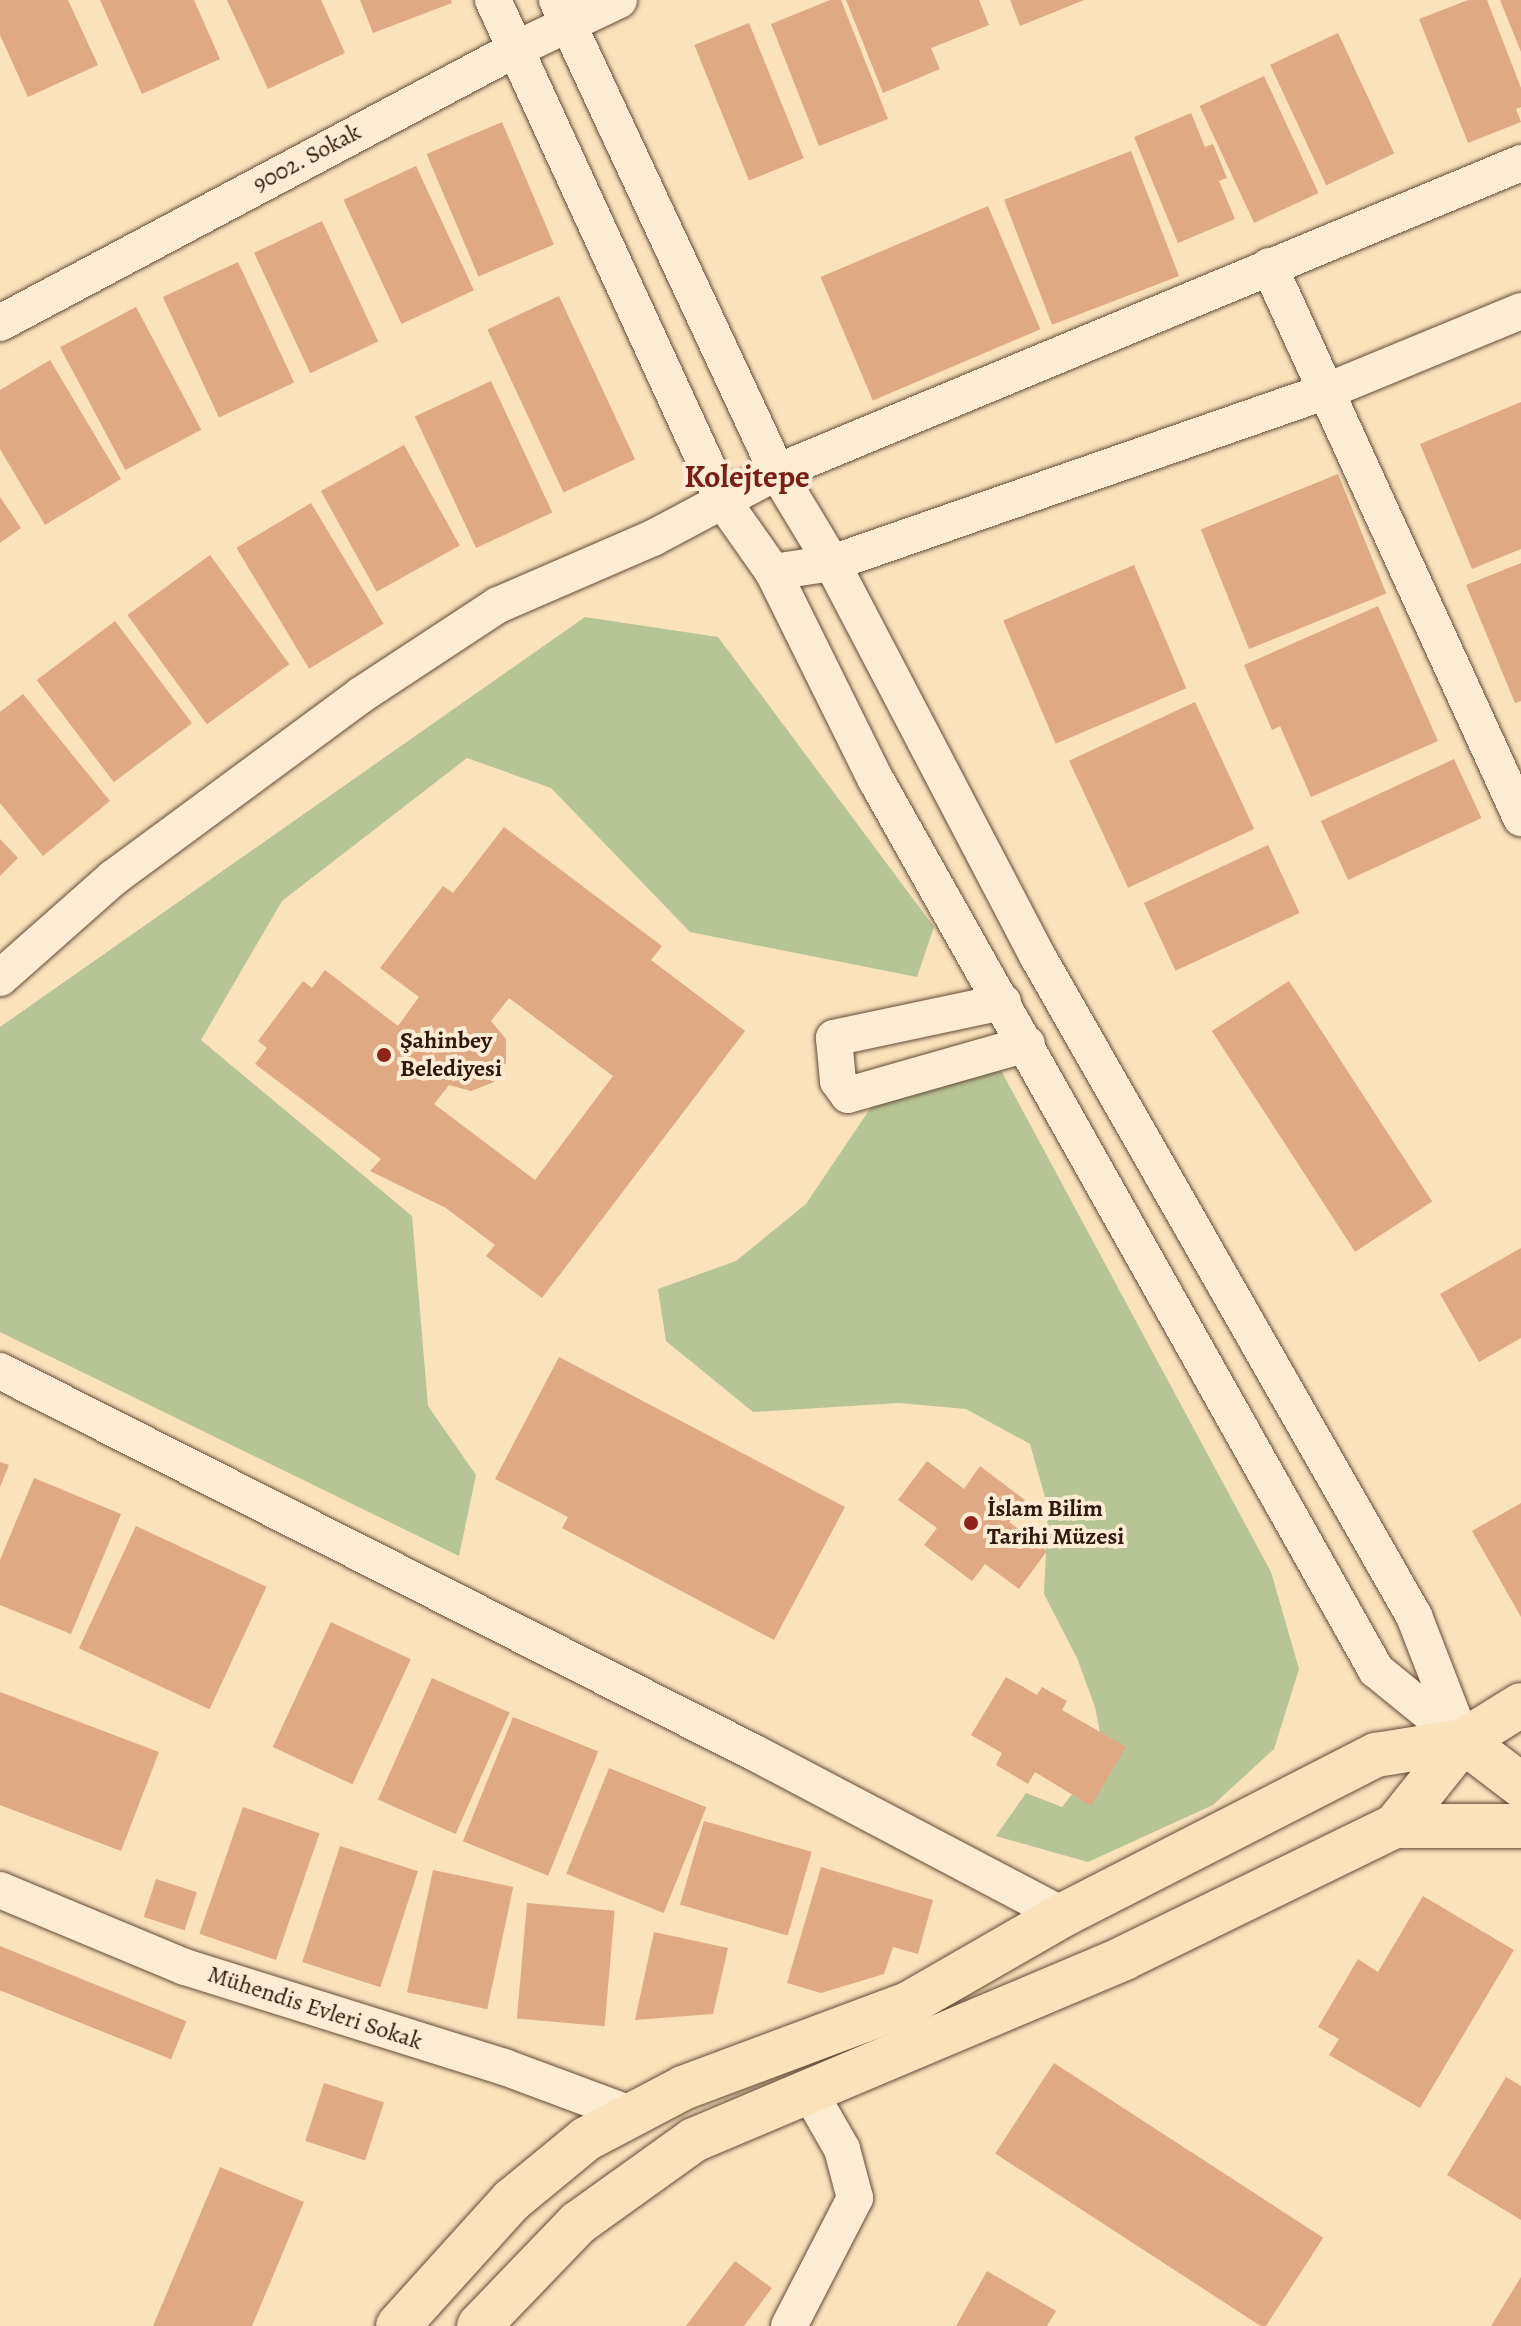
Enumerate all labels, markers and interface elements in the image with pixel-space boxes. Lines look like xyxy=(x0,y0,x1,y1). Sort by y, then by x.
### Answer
street label: 9002. Sokak xyxy=(248,117,366,199)
district label: Kolejtepe xyxy=(684,457,810,495)
place label: Şahinbey Belediyesi xyxy=(400,1027,502,1083)
marker: Şahinbey Belediyesi xyxy=(375,1046,393,1064)
place label: İslam Bilim Tarihi Müzesi xyxy=(987,1495,1124,1551)
marker: İslam Bilim Tarihi Müzesi xyxy=(962,1514,980,1532)
street label: Mühendis Evleri Sokak xyxy=(204,1960,426,2056)

